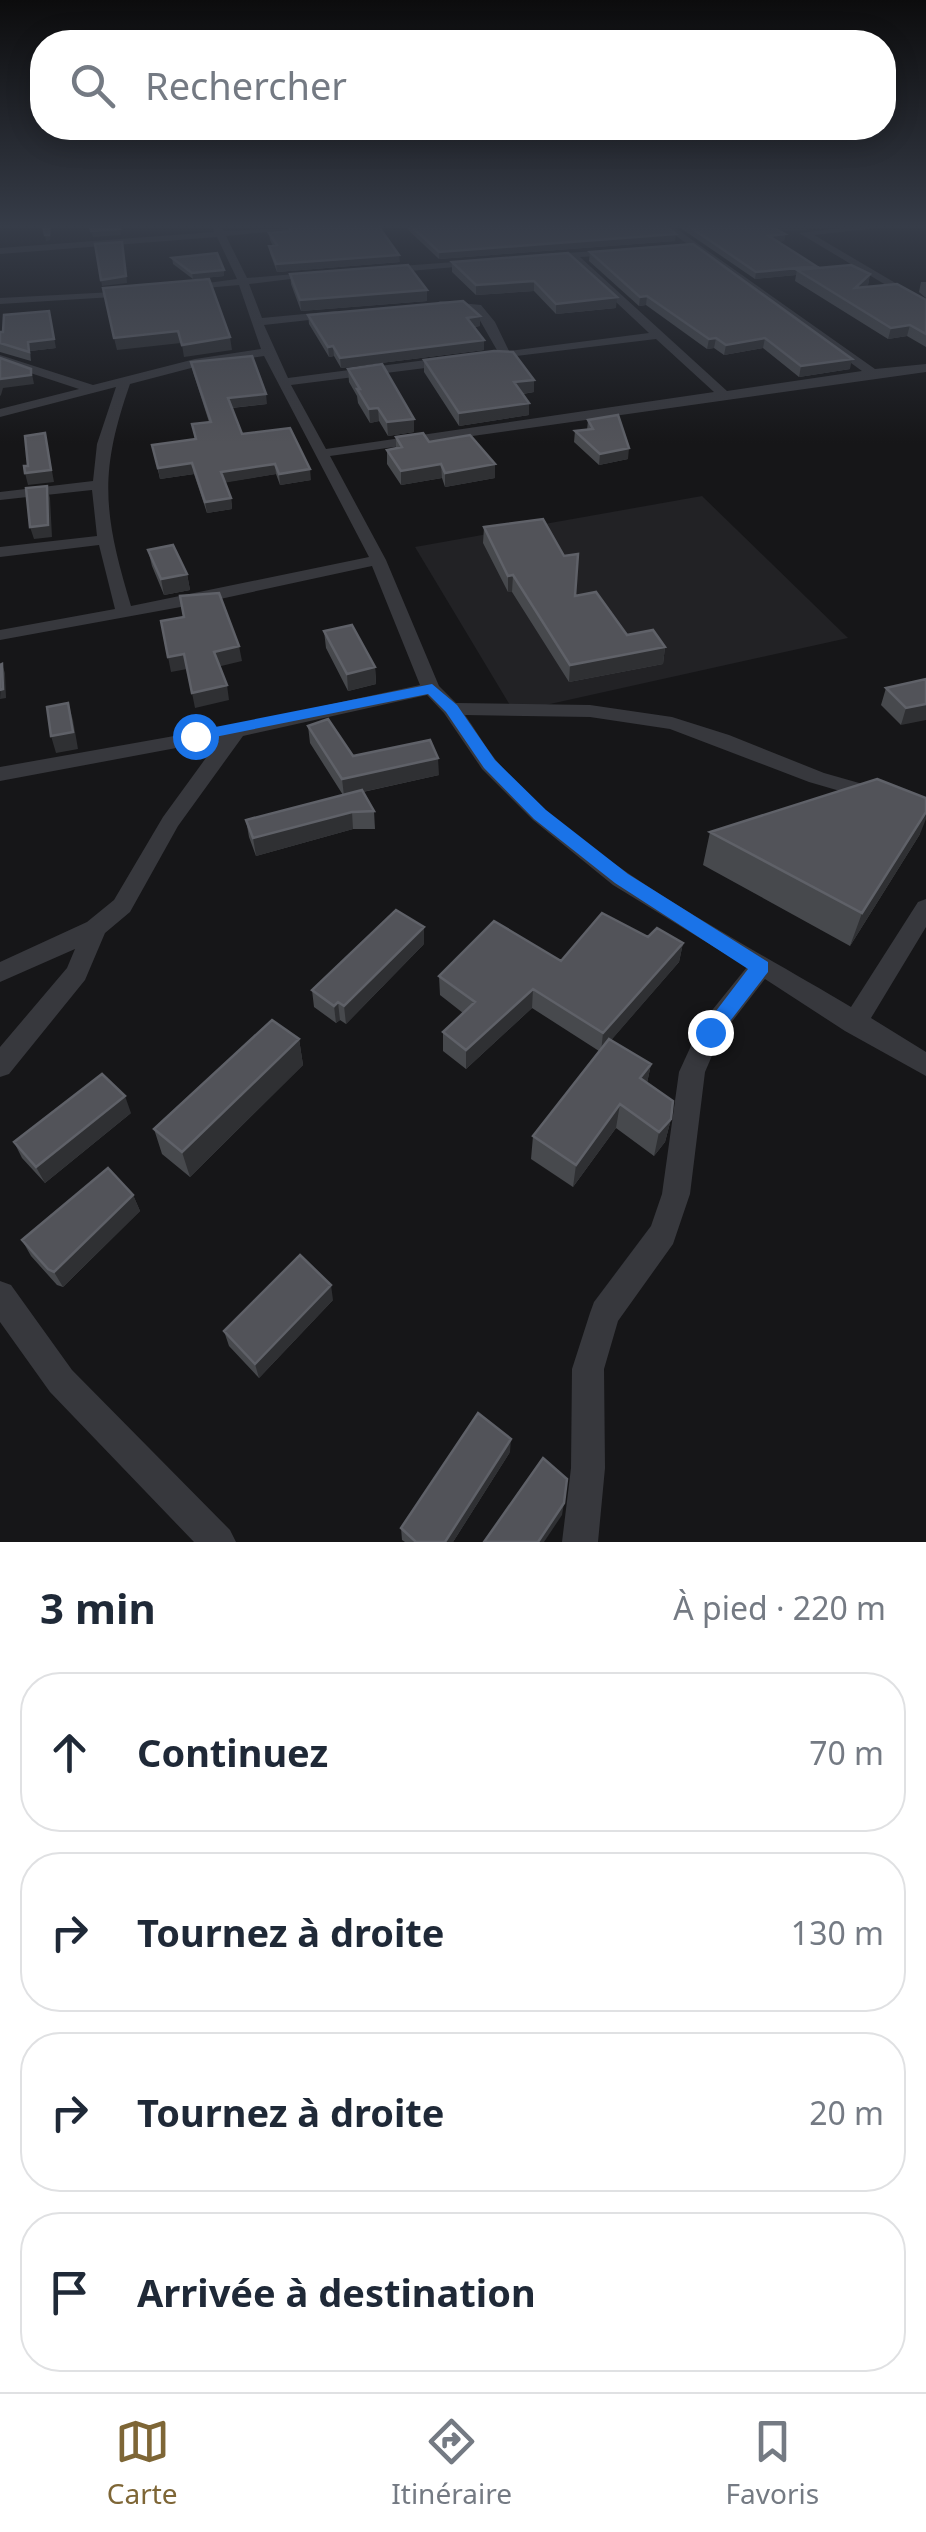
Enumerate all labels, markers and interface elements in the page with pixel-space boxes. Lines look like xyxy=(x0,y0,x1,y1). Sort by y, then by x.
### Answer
search box xyxy=(30,30,896,140)
icon: search xyxy=(65,58,120,113)
text: Rechercher xyxy=(145,59,347,111)
route start xyxy=(173,714,219,760)
route end xyxy=(688,1010,734,1056)
text: 3 min xyxy=(40,1579,156,1636)
text: À pied · 220 m xyxy=(673,1586,886,1629)
icon: ahead xyxy=(42,1725,97,1780)
text: Continuez xyxy=(137,1726,328,1778)
text: 70 m xyxy=(809,1731,884,1774)
icon: right xyxy=(42,1905,97,1960)
text: Tournez à droite xyxy=(137,1906,445,1958)
text: 130 m xyxy=(791,1911,884,1954)
icon: right xyxy=(42,2085,97,2140)
text: Tournez à droite xyxy=(137,2086,445,2138)
text: 20 m xyxy=(809,2091,884,2134)
icon: arrive xyxy=(42,2265,97,2320)
text: Arrivée à destination xyxy=(137,2266,536,2318)
tab: Carte xyxy=(107,2414,178,2512)
tab: Itinéraire xyxy=(391,2414,512,2512)
tab: Favoris xyxy=(726,2414,819,2512)

